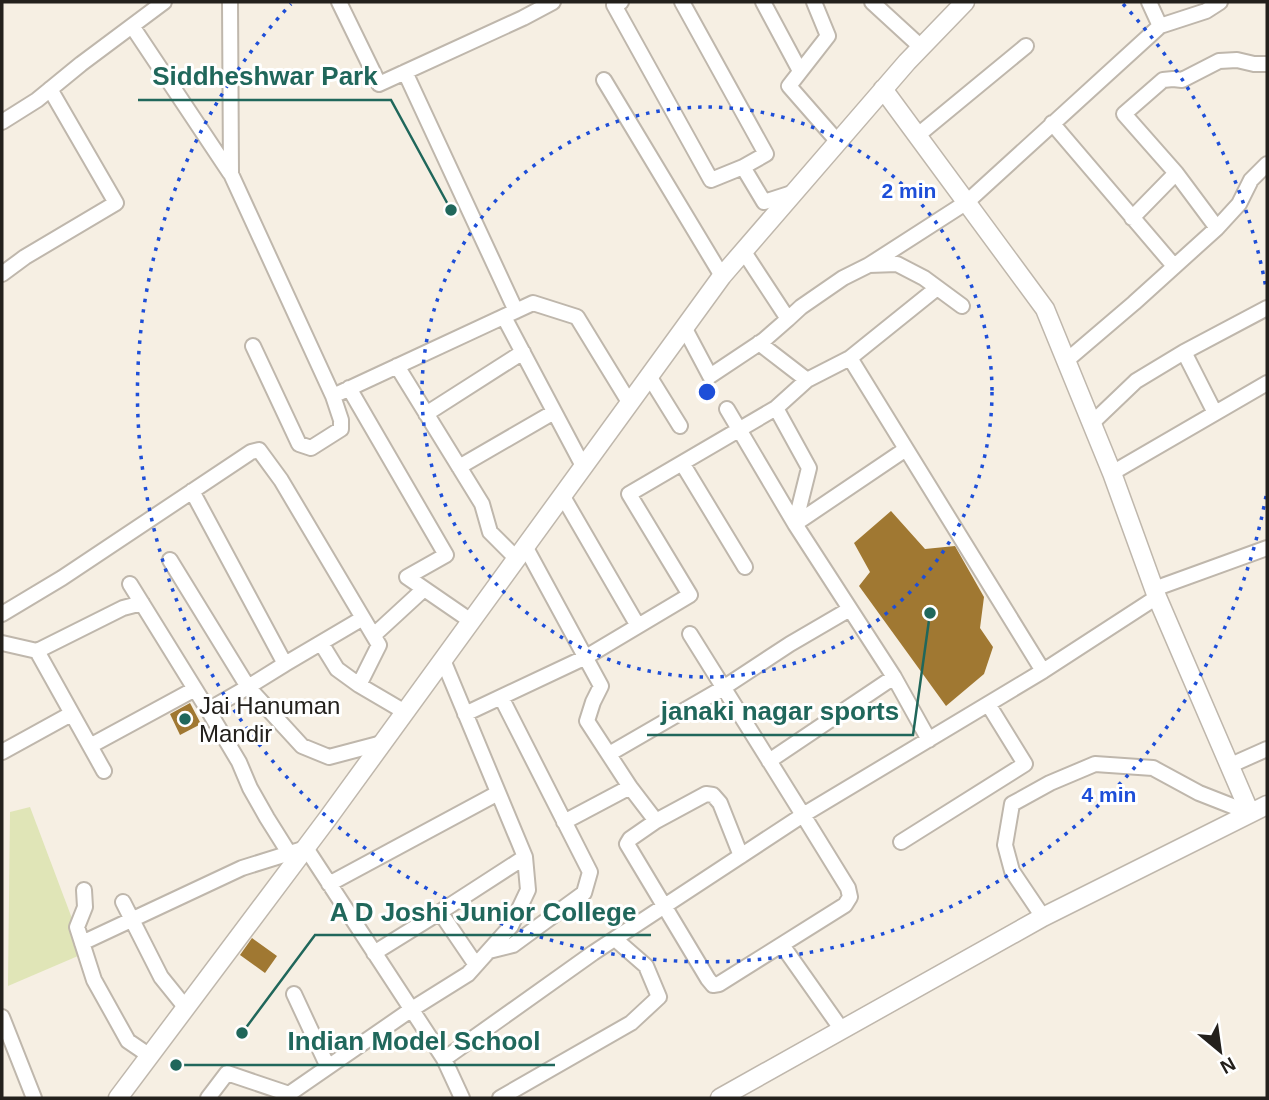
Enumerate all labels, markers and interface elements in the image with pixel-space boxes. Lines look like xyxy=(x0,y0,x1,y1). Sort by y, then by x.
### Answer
callout: Siddheshwar Park xyxy=(138,53,391,100)
text: Siddheshwar Park xyxy=(152,61,378,91)
text: 2 min xyxy=(882,179,936,202)
centre of rings xyxy=(695,380,719,404)
callout: janaki nagar sports xyxy=(647,688,913,735)
place label: Jai Hanuman Mandir xyxy=(199,692,340,747)
text: janaki nagar sports xyxy=(660,696,899,726)
marker: Jai Hanuman Mandir xyxy=(177,711,193,727)
text: 4 min xyxy=(1082,783,1136,806)
callout: A D Joshi Junior College xyxy=(315,888,651,935)
text: A D Joshi Junior College xyxy=(330,897,636,927)
north arrow xyxy=(1185,1016,1255,1086)
callout: Indian Model School xyxy=(274,1018,555,1065)
text: Indian Model School xyxy=(288,1026,540,1056)
text: N xyxy=(1217,1053,1239,1078)

